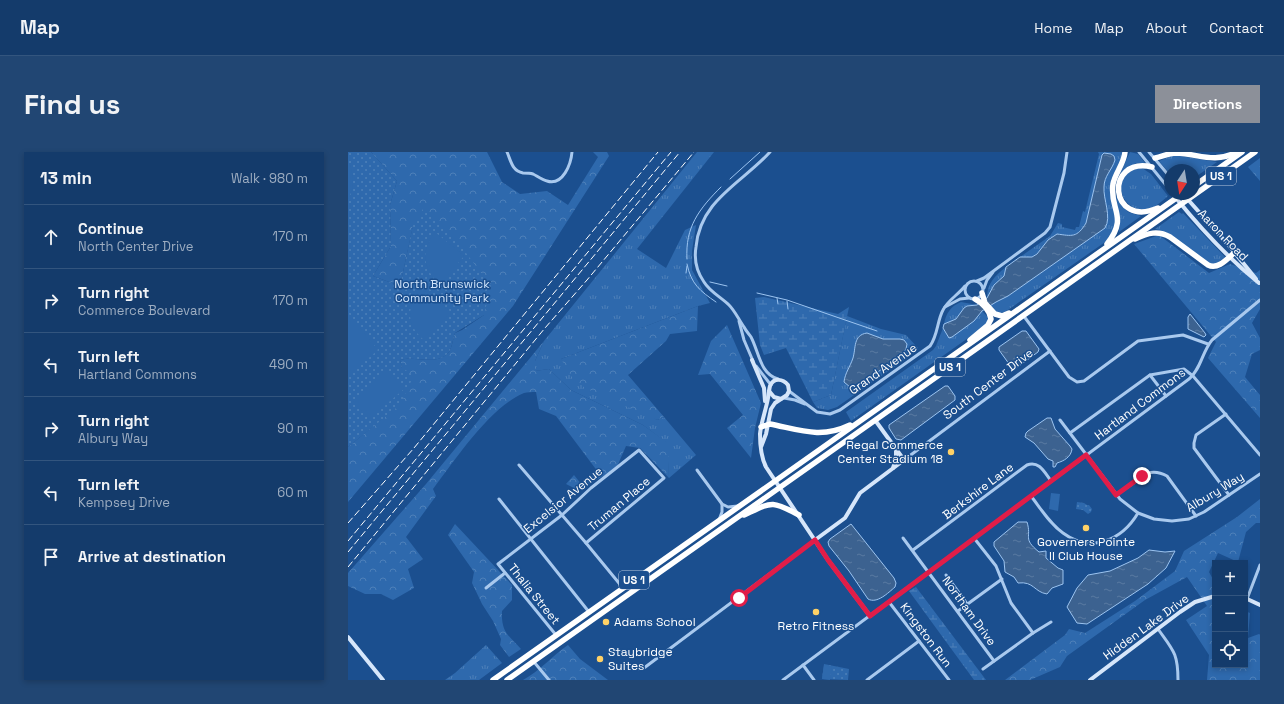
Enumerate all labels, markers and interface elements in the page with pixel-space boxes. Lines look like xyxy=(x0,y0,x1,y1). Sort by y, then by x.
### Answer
text: Map xyxy=(20,15,60,40)
text: Home xyxy=(1034,19,1072,37)
text: Map xyxy=(1094,19,1124,37)
text: About xyxy=(1146,19,1187,37)
text: Contact xyxy=(1209,19,1264,37)
button: Directions xyxy=(1155,85,1260,123)
text: Find us xyxy=(24,86,121,122)
north arrow xyxy=(1164,164,1200,200)
text: 13 min xyxy=(40,167,92,189)
road number: US 1 xyxy=(1206,167,1236,185)
text: Walk · 980 m xyxy=(231,170,308,187)
street label: Aaron Road xyxy=(1194,206,1252,264)
text: Continue xyxy=(78,219,144,238)
icon: ahead xyxy=(40,226,62,248)
text: 170 m xyxy=(272,228,308,245)
text: North Center Drive xyxy=(78,238,194,255)
park label: North Brunswick Community Park xyxy=(394,276,490,306)
text: Turn right xyxy=(78,283,149,302)
icon: right xyxy=(40,290,62,312)
text: 170 m xyxy=(272,292,308,309)
text: Commerce Boulevard xyxy=(78,302,210,319)
street label: Grand Avenue xyxy=(846,340,920,398)
street label: South Center Drive xyxy=(940,345,1036,423)
text: Turn left xyxy=(78,347,140,366)
icon: left xyxy=(40,354,62,376)
text: 490 m xyxy=(269,356,308,373)
road number: US 1 xyxy=(935,358,965,376)
street label: Hartland Commons xyxy=(1091,365,1189,443)
text: Hartland Commons xyxy=(78,366,197,383)
text: Turn right xyxy=(78,411,149,430)
icon: right xyxy=(40,418,62,440)
text: 90 m xyxy=(277,420,308,437)
text: Albury Way xyxy=(78,430,148,447)
place label: Regal Commerce Center Stadium 18 xyxy=(838,437,943,467)
marker: Regal Commerce Center Stadium 18 xyxy=(946,447,956,457)
street label: Berkshire Lane xyxy=(939,459,1017,523)
street label: Excelsior Avenue xyxy=(520,463,606,537)
route end xyxy=(1133,467,1151,485)
street label: Albury Way xyxy=(1183,468,1247,516)
street label: Truman Place xyxy=(584,473,654,535)
text: Turn left xyxy=(78,475,140,494)
icon: left xyxy=(40,482,62,504)
text: 60 m xyxy=(277,484,308,501)
text: Kempsey Drive xyxy=(78,494,170,511)
marker: Governers Pointe II Club House xyxy=(1081,523,1091,533)
place label: Governers Pointe II Club House xyxy=(1037,534,1135,564)
icon: arrive xyxy=(40,546,62,568)
text: Arrive at destination xyxy=(78,547,226,566)
street label: Thalia Street xyxy=(505,560,563,628)
map controls xyxy=(1212,560,1248,668)
button: + xyxy=(1212,560,1248,596)
road number: US 1 xyxy=(619,571,649,589)
street label: Northam Drive xyxy=(938,573,1000,649)
route start xyxy=(730,589,748,607)
street label: Hidden Lake Drive xyxy=(1100,590,1192,664)
button: − xyxy=(1212,596,1248,632)
street label: Kingston Run xyxy=(896,599,956,671)
marker: Retro Fitness xyxy=(811,607,821,617)
place label: Adams School xyxy=(614,614,696,630)
marker: Adams School xyxy=(601,617,611,627)
place label: Retro Fitness xyxy=(778,618,854,634)
button: locate xyxy=(1212,632,1248,668)
place label: Staybridge Suites xyxy=(608,644,673,674)
marker: Staybridge Suites xyxy=(595,654,605,664)

